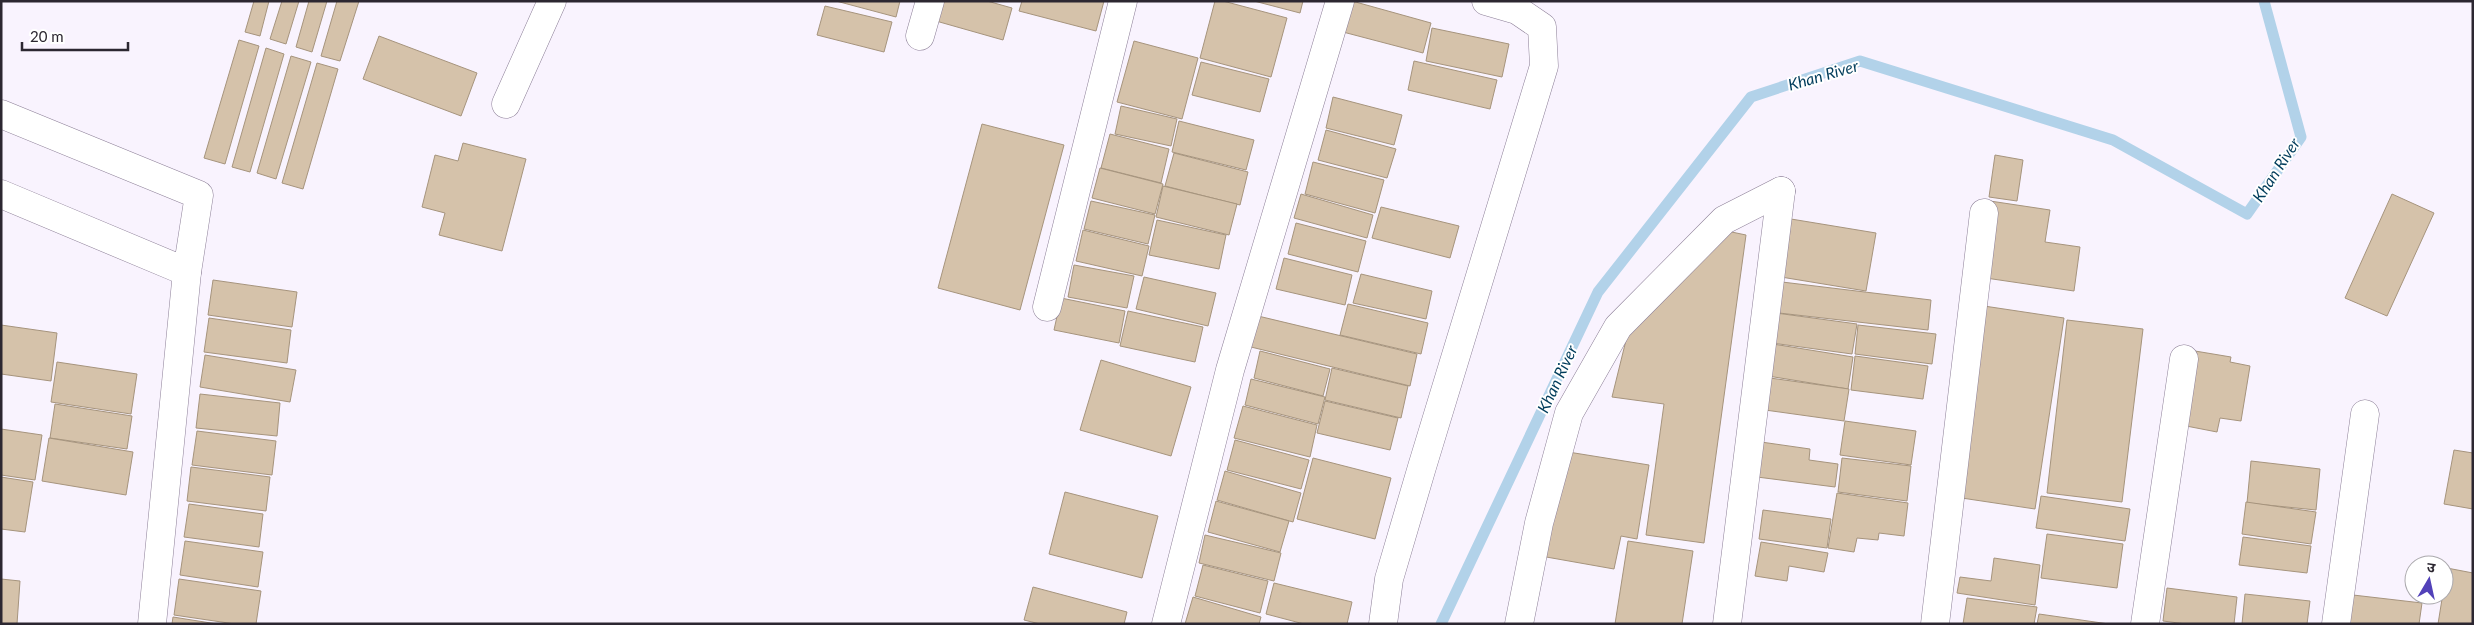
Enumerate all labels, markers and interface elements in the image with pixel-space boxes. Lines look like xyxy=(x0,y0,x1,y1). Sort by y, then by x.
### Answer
scale bar xyxy=(22,20,129,52)
text: 20 m xyxy=(30,27,64,45)
water label: Khan River xyxy=(1786,55,1861,94)
water label: Khan River xyxy=(2248,134,2304,205)
water label: Khan River xyxy=(1533,342,1581,416)
north arrow xyxy=(2404,555,2454,605)
text: उ xyxy=(2426,558,2437,576)

